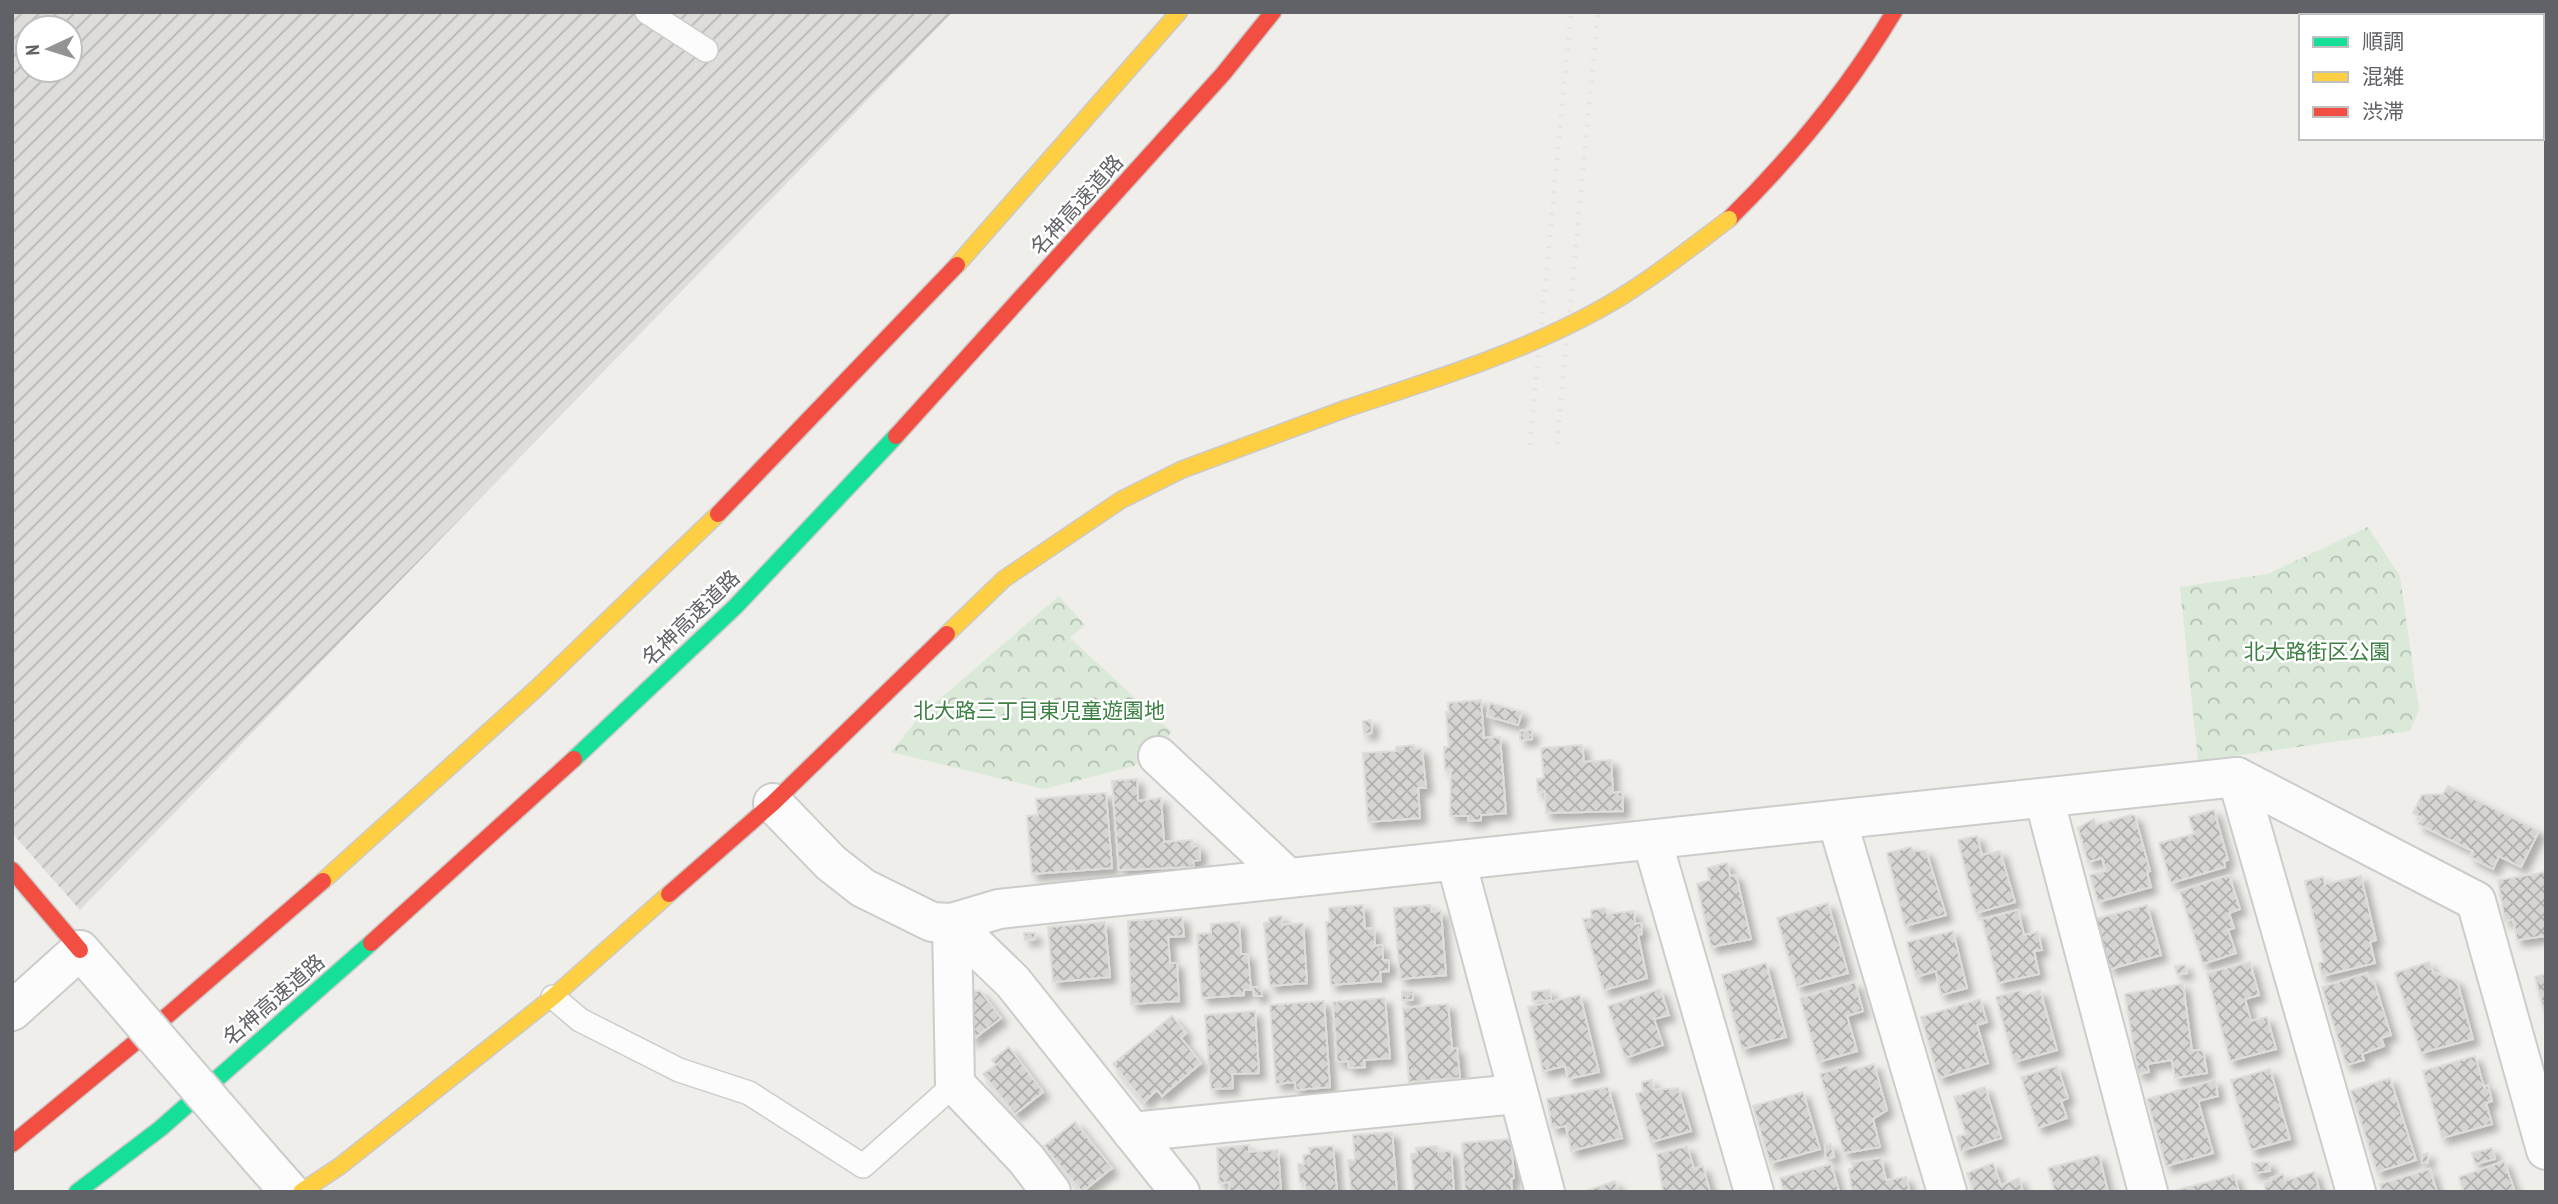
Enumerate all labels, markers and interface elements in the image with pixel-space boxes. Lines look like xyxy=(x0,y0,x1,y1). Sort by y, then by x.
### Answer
north arrow xyxy=(14,14,84,84)
legend xyxy=(2299,14,2544,140)
text: 順調 xyxy=(2362,28,2404,55)
text: N xyxy=(20,44,44,56)
text: 混雑 xyxy=(2362,63,2404,90)
text: 渋滞 xyxy=(2362,98,2404,125)
street label: 名神高速道路 xyxy=(1024,149,1129,261)
street label: 名神高速道路 xyxy=(636,564,745,671)
park label: 北大路街区公園 xyxy=(2244,638,2391,665)
park label: 北大路三丁目東児童遊園地 xyxy=(913,697,1165,724)
street label: 名神高速道路 xyxy=(217,948,330,1051)

